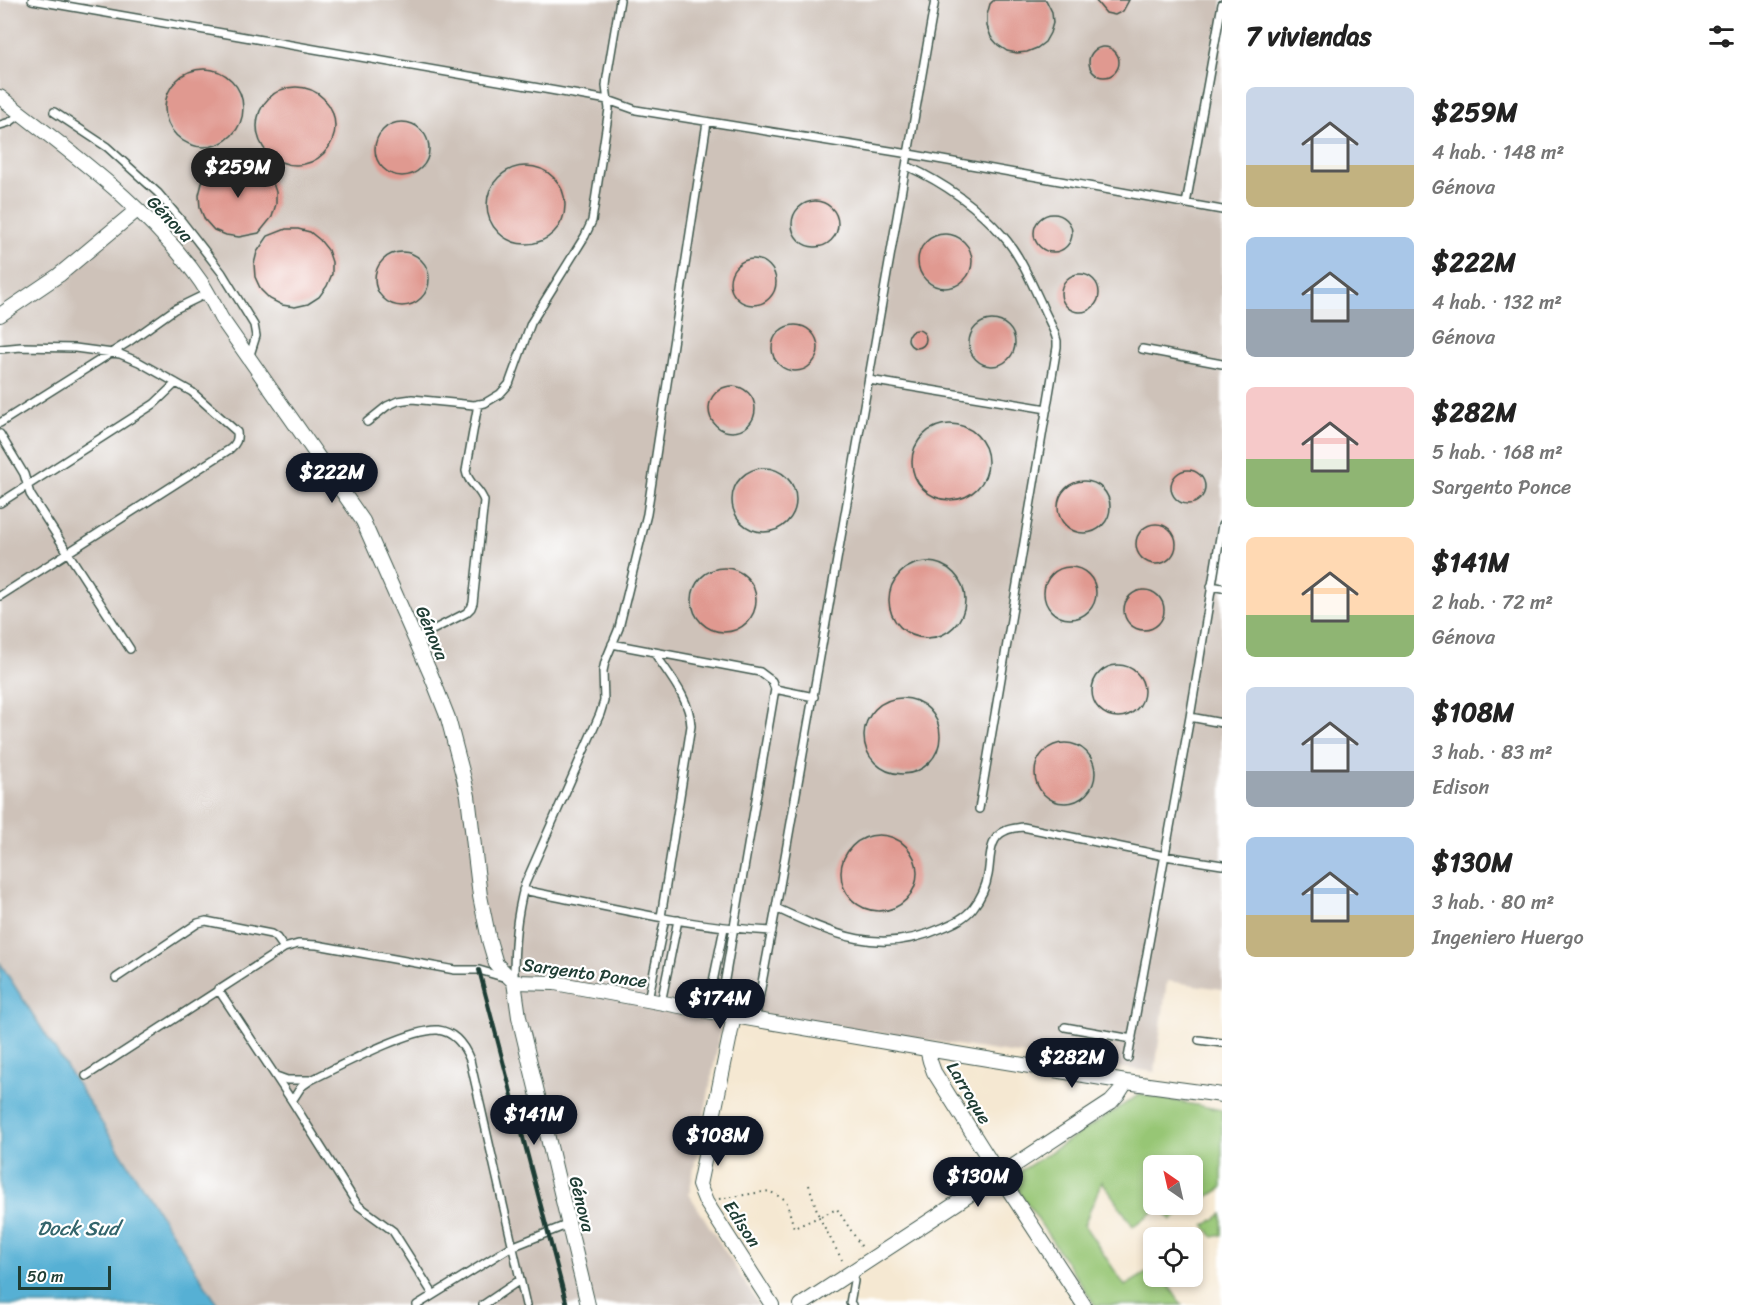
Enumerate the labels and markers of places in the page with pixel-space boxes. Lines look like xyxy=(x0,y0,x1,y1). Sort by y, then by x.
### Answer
pin: $259M xyxy=(196,148,280,199)
pin: $222M xyxy=(290,453,374,504)
pin: $174M xyxy=(678,979,762,1030)
pin: $282M xyxy=(1030,1038,1114,1089)
pin: $141M xyxy=(492,1095,576,1146)
pin: $108M xyxy=(676,1116,760,1167)
pin: $130M xyxy=(936,1157,1020,1208)

